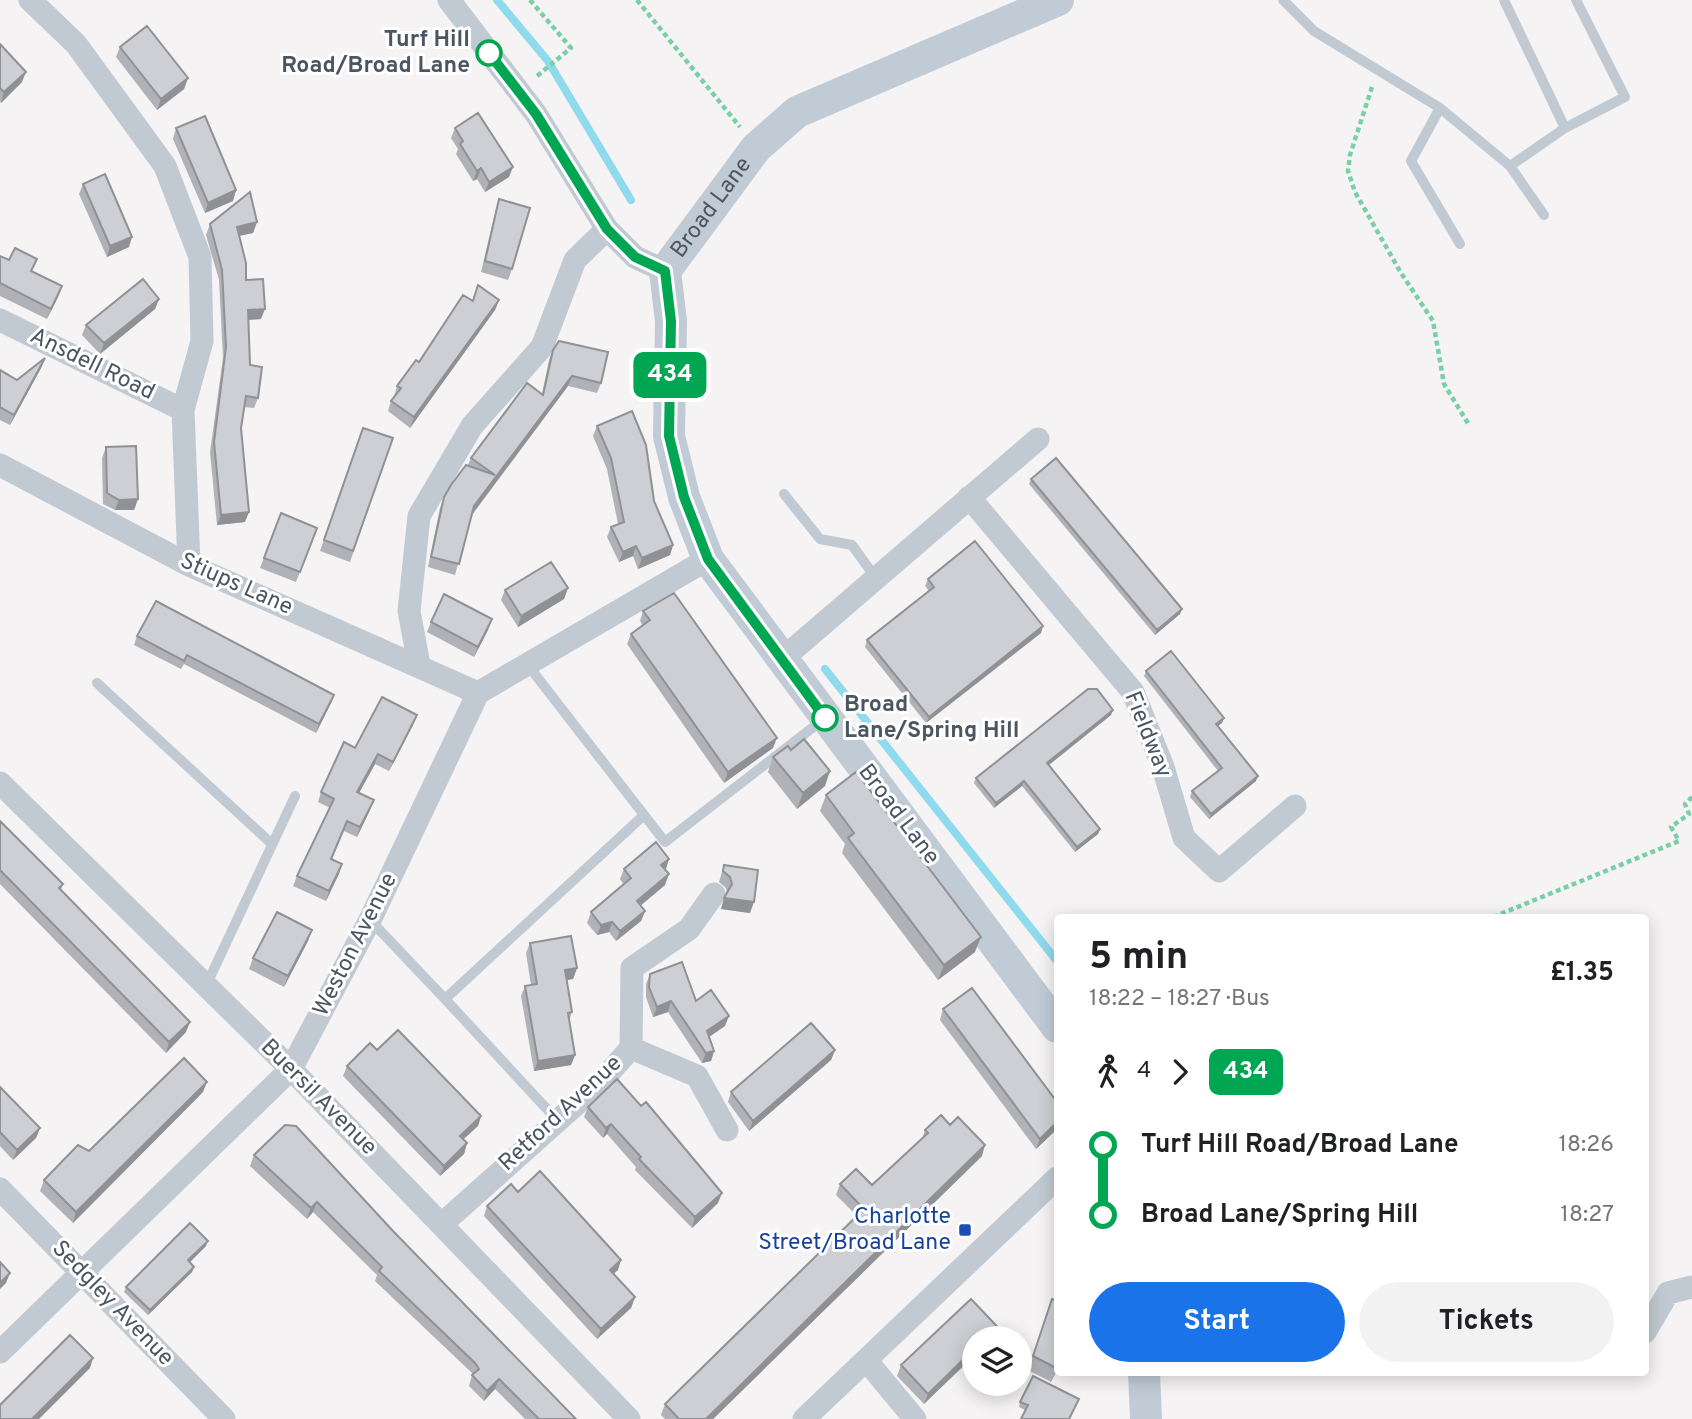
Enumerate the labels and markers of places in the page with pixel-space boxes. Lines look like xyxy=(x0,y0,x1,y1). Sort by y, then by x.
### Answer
place label: Turf Hill Road/Broad Lane xyxy=(281,26,470,81)
marker: Turf Hill Road/Broad Lane xyxy=(476,40,502,66)
place label: Broad Lane/Spring Hill xyxy=(844,691,1020,746)
marker: Broad Lane/Spring Hill xyxy=(812,705,838,731)
place label: Charlotte Street/Broad Lane xyxy=(758,1203,951,1258)
marker: Charlotte Street/Broad Lane xyxy=(957,1222,973,1238)

